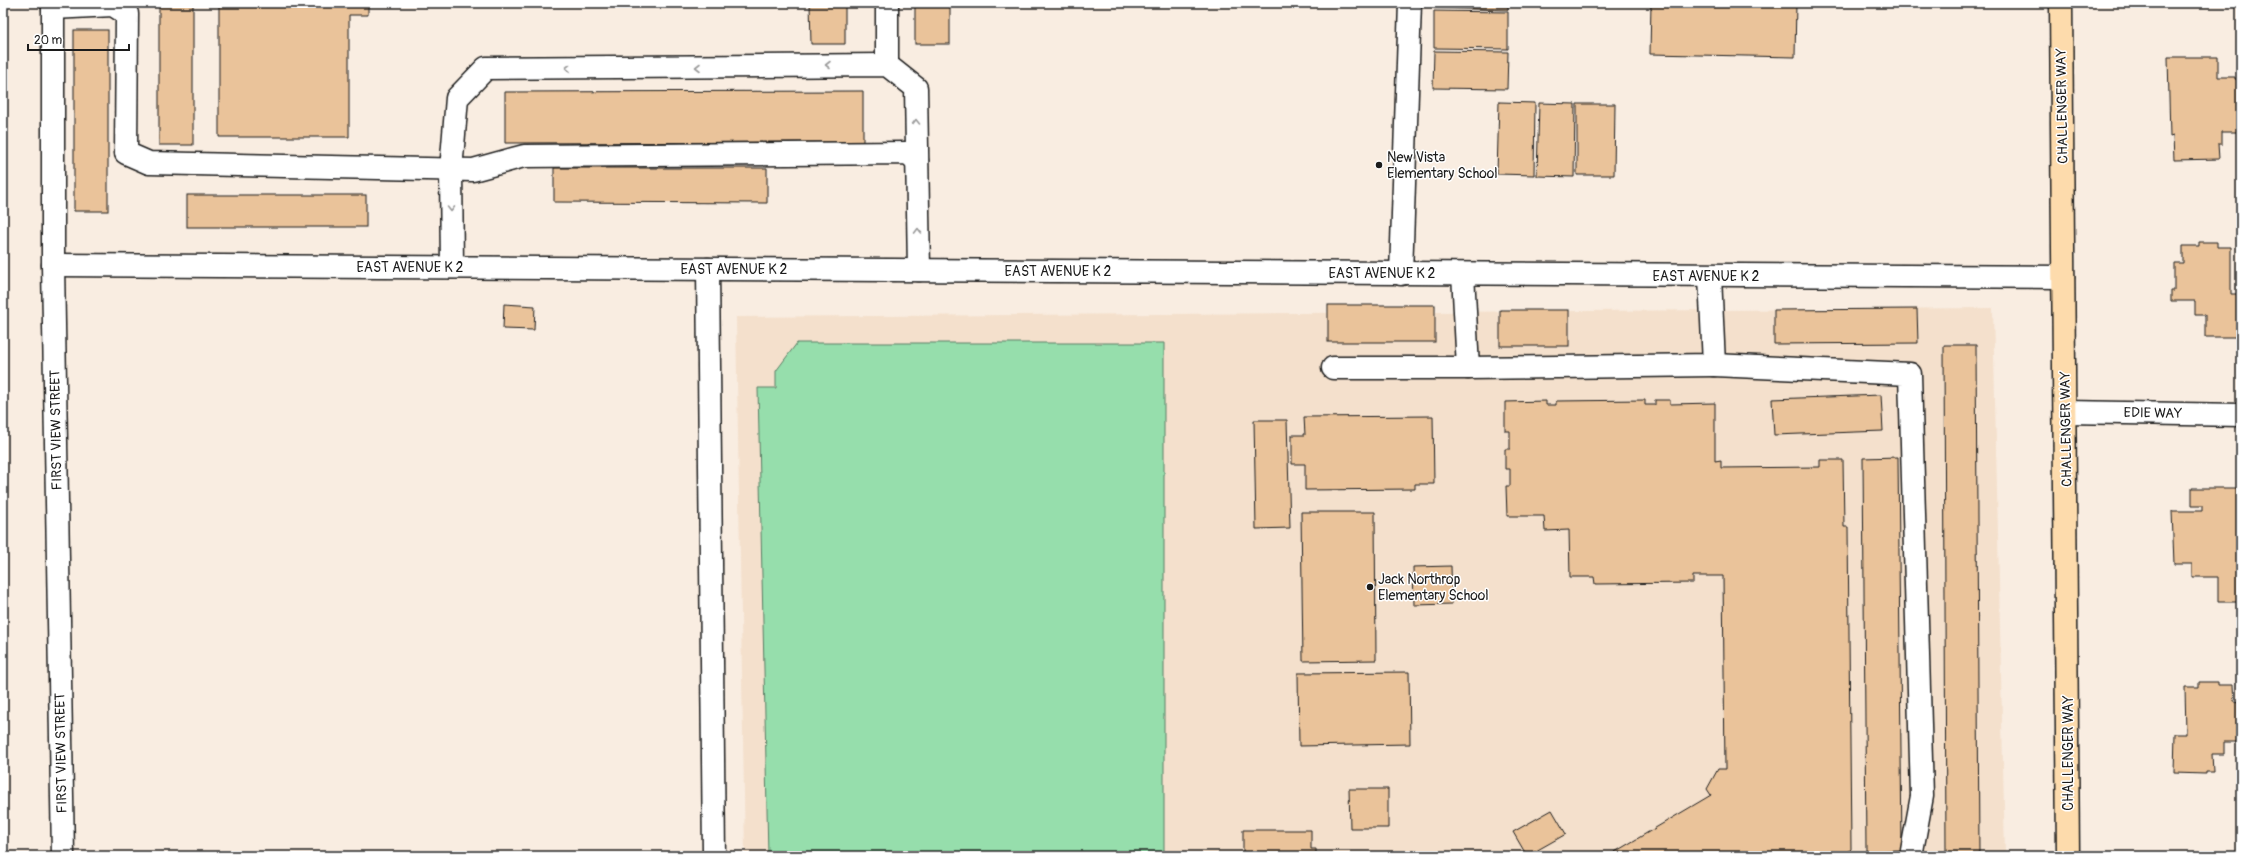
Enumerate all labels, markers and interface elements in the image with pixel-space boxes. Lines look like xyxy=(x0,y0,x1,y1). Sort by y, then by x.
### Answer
scale bar xyxy=(28,26,129,52)
text: 20 m xyxy=(34,33,63,48)
street label: CHALLENGER WAY xyxy=(2052,48,2072,164)
one-way arrow xyxy=(825,61,831,69)
one-way arrow xyxy=(695,62,701,71)
one-way arrow xyxy=(565,64,571,72)
one-way arrow xyxy=(912,119,920,125)
place label: New Vista Elementary School xyxy=(1387,149,1498,182)
marker: New Vista Elementary School xyxy=(1374,160,1384,170)
one-way arrow xyxy=(447,206,456,212)
one-way arrow xyxy=(914,228,922,234)
street label: EAST AVENUE K 2 xyxy=(357,259,464,276)
street label: EAST AVENUE K 2 xyxy=(681,261,788,278)
street label: EAST AVENUE K 2 xyxy=(1005,263,1112,280)
street label: EAST AVENUE K 2 xyxy=(1329,265,1436,282)
street label: EAST AVENUE K 2 xyxy=(1653,268,1760,285)
street label: FIRST VIEW STREET xyxy=(46,369,66,490)
street label: CHALLENGER WAY xyxy=(2056,371,2076,487)
street label: EDIE WAY xyxy=(2124,404,2182,422)
place label: Jack Northrop Elementary School xyxy=(1378,571,1489,604)
marker: Jack Northrop Elementary School xyxy=(1365,582,1375,592)
street label: FIRST VIEW STREET xyxy=(51,692,71,813)
street label: CHALLENGER WAY xyxy=(2060,695,2077,811)

